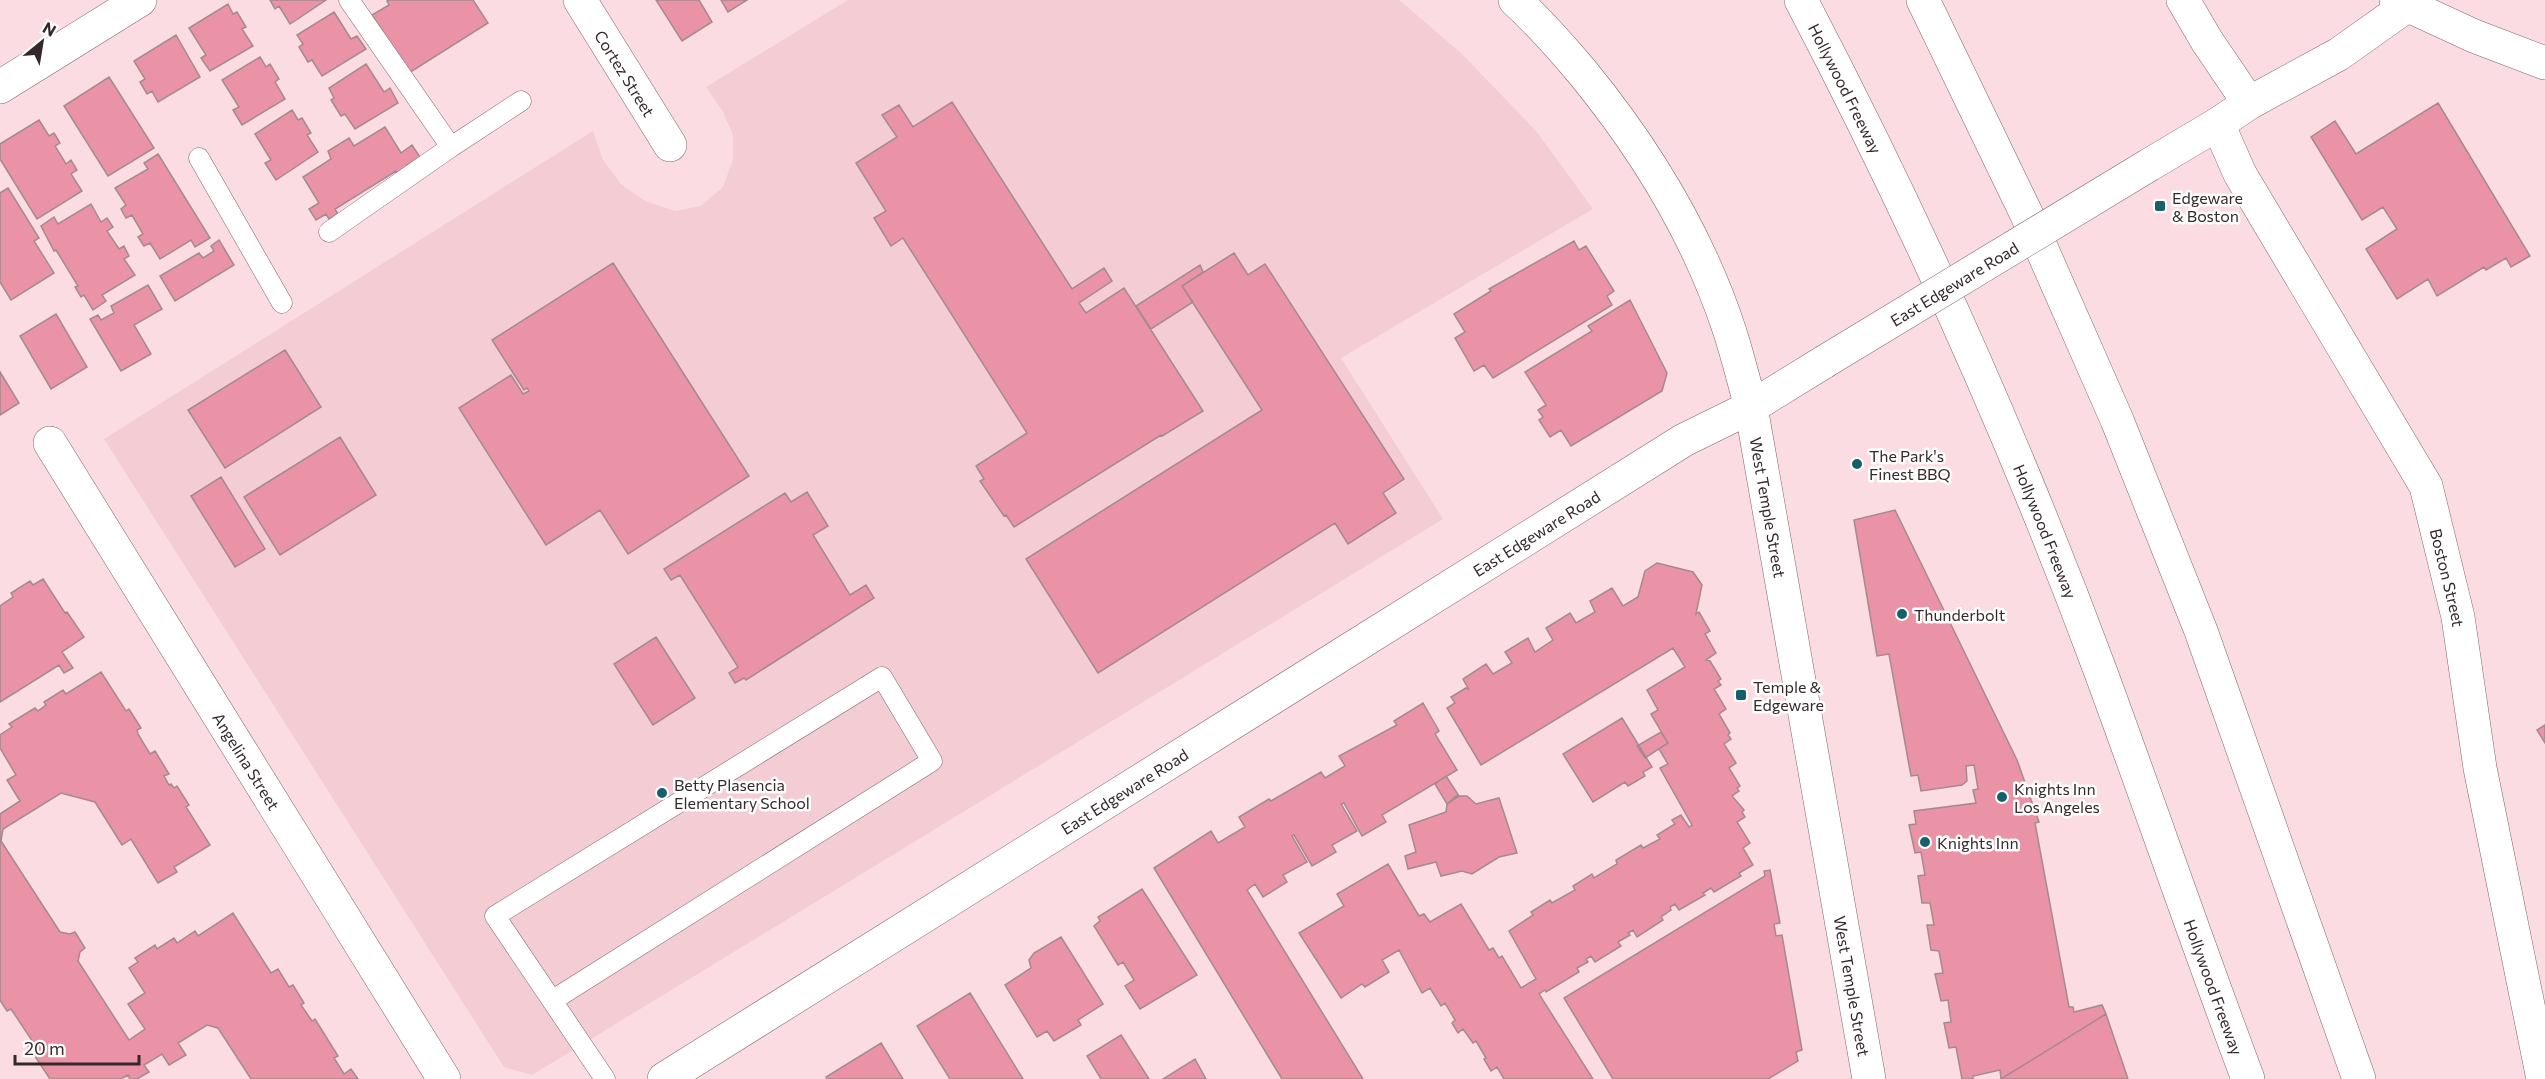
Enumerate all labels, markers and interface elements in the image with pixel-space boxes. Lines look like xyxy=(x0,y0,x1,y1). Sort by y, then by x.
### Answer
north arrow xyxy=(12,12,72,72)
text: N xyxy=(40,17,60,40)
street label: Hollywood Freeway xyxy=(1805,20,1886,156)
street label: Cortez Street xyxy=(591,26,660,120)
place label: Edgeware & Boston xyxy=(2172,188,2243,225)
marker: Edgeware & Boston xyxy=(2153,199,2167,213)
street label: East Edgeware Road xyxy=(1886,237,2021,329)
street label: West Temple Street xyxy=(1747,436,1790,579)
place label: The Park's Finest BBQ xyxy=(1869,446,1950,483)
marker: The Park's Finest BBQ xyxy=(1850,457,1864,471)
street label: Hollywood Freeway xyxy=(2010,461,2081,601)
street label: East Edgeware Road xyxy=(1469,486,1603,580)
street label: Boston Street xyxy=(2427,526,2469,628)
place label: Thunderbolt xyxy=(1914,605,2006,624)
marker: Thunderbolt xyxy=(1895,607,1909,621)
place label: Temple & Edgeware xyxy=(1753,677,1824,714)
marker: Temple & Edgeware xyxy=(1734,688,1748,702)
street label: Angelina Street xyxy=(210,709,285,814)
street label: East Edgeware Road xyxy=(1057,744,1191,838)
place label: Betty Plasencia Elementary School xyxy=(674,775,810,812)
place label: Knights Inn Los Angeles xyxy=(2014,779,2100,816)
marker: Betty Plasencia Elementary School xyxy=(655,786,669,800)
marker: Knights Inn Los Angeles xyxy=(1995,790,2009,804)
place label: Knights Inn xyxy=(1937,833,2019,852)
marker: Knights Inn xyxy=(1918,835,1932,849)
street label: West Temple Street xyxy=(1831,914,1874,1058)
street label: Hollywood Freeway xyxy=(2181,917,2248,1057)
scale bar xyxy=(15,1028,140,1066)
text: 20 m xyxy=(24,1037,65,1059)

